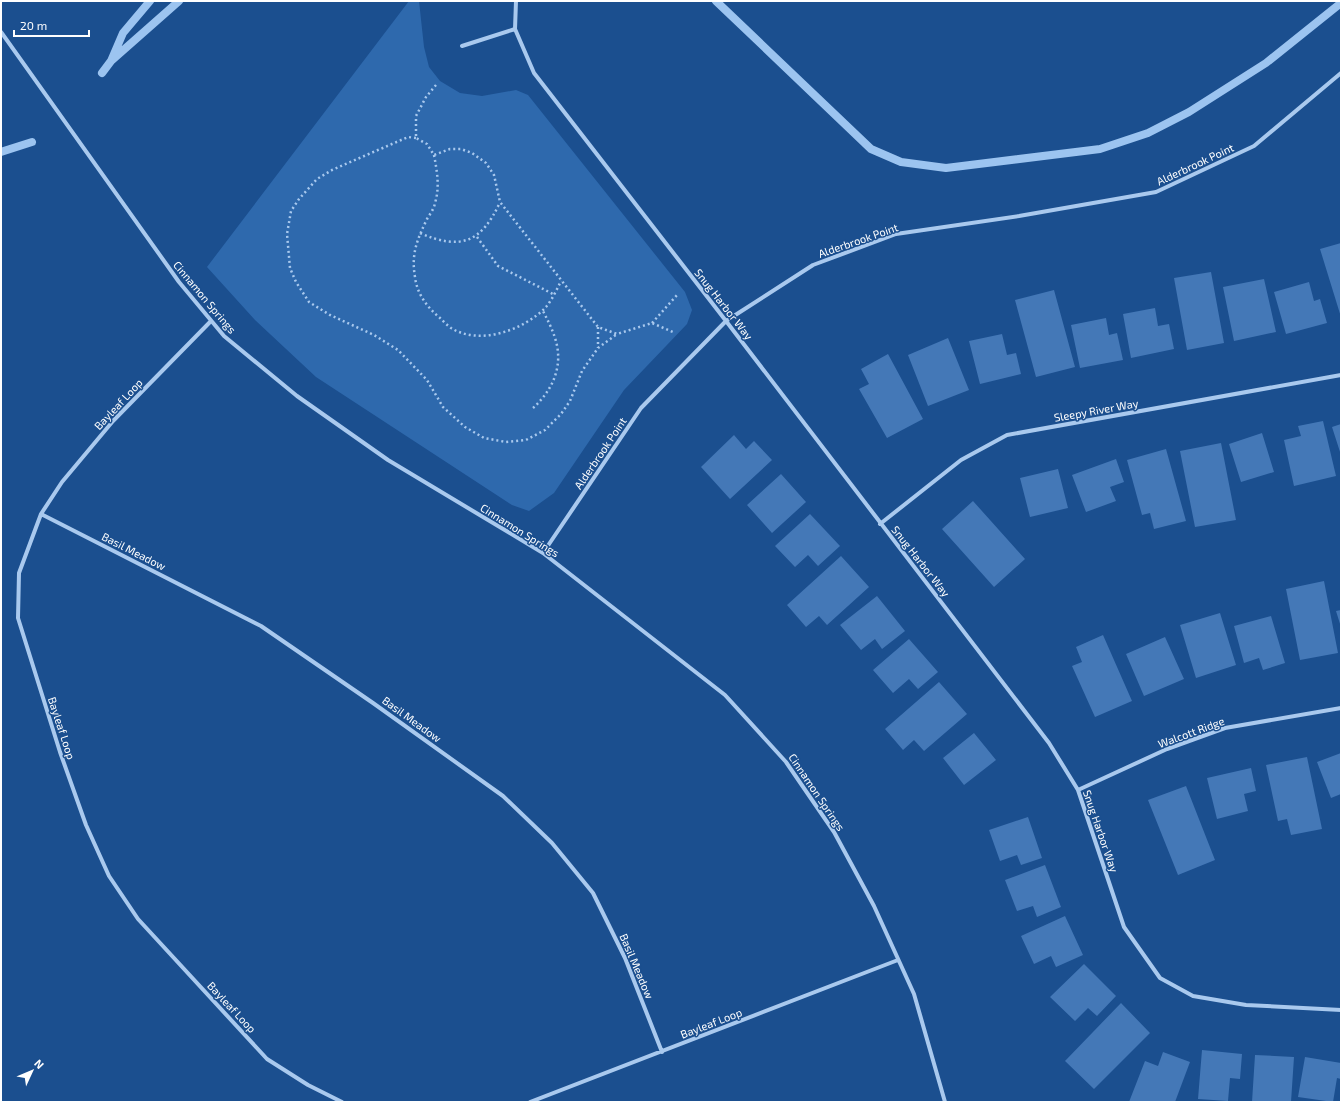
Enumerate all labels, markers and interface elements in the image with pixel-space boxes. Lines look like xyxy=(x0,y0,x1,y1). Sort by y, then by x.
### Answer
scale bar xyxy=(14,12,89,38)
text: 20 m xyxy=(20,18,47,32)
street label: Alderbrook Point xyxy=(1154,140,1236,188)
street label: Alderbrook Point xyxy=(816,220,900,260)
street label: Cinnamon Springs xyxy=(171,258,239,336)
street label: Snug Harbor Way xyxy=(692,266,756,342)
street label: Bayleaf Loop xyxy=(91,376,145,432)
street label: Sleepy River Way xyxy=(1053,396,1139,424)
street label: Alderbrook Point xyxy=(571,415,629,491)
street label: Cinnamon Springs xyxy=(478,501,562,560)
street label: Snug Harbor Way xyxy=(889,523,953,599)
street label: Basil Meadow xyxy=(100,529,168,573)
street label: Basil Meadow xyxy=(380,693,444,745)
street label: Bayleaf Loop xyxy=(46,695,78,761)
street label: Walcott Ridge xyxy=(1156,714,1226,750)
street label: Cinnamon Springs xyxy=(786,751,848,833)
street label: Snug Harbor Way xyxy=(1081,788,1121,874)
street label: Basil Meadow xyxy=(617,931,657,1001)
street label: Bayleaf Loop xyxy=(205,979,259,1035)
street label: Bayleaf Loop xyxy=(678,1005,744,1041)
north arrow xyxy=(12,1051,52,1091)
text: N xyxy=(32,1056,47,1071)

